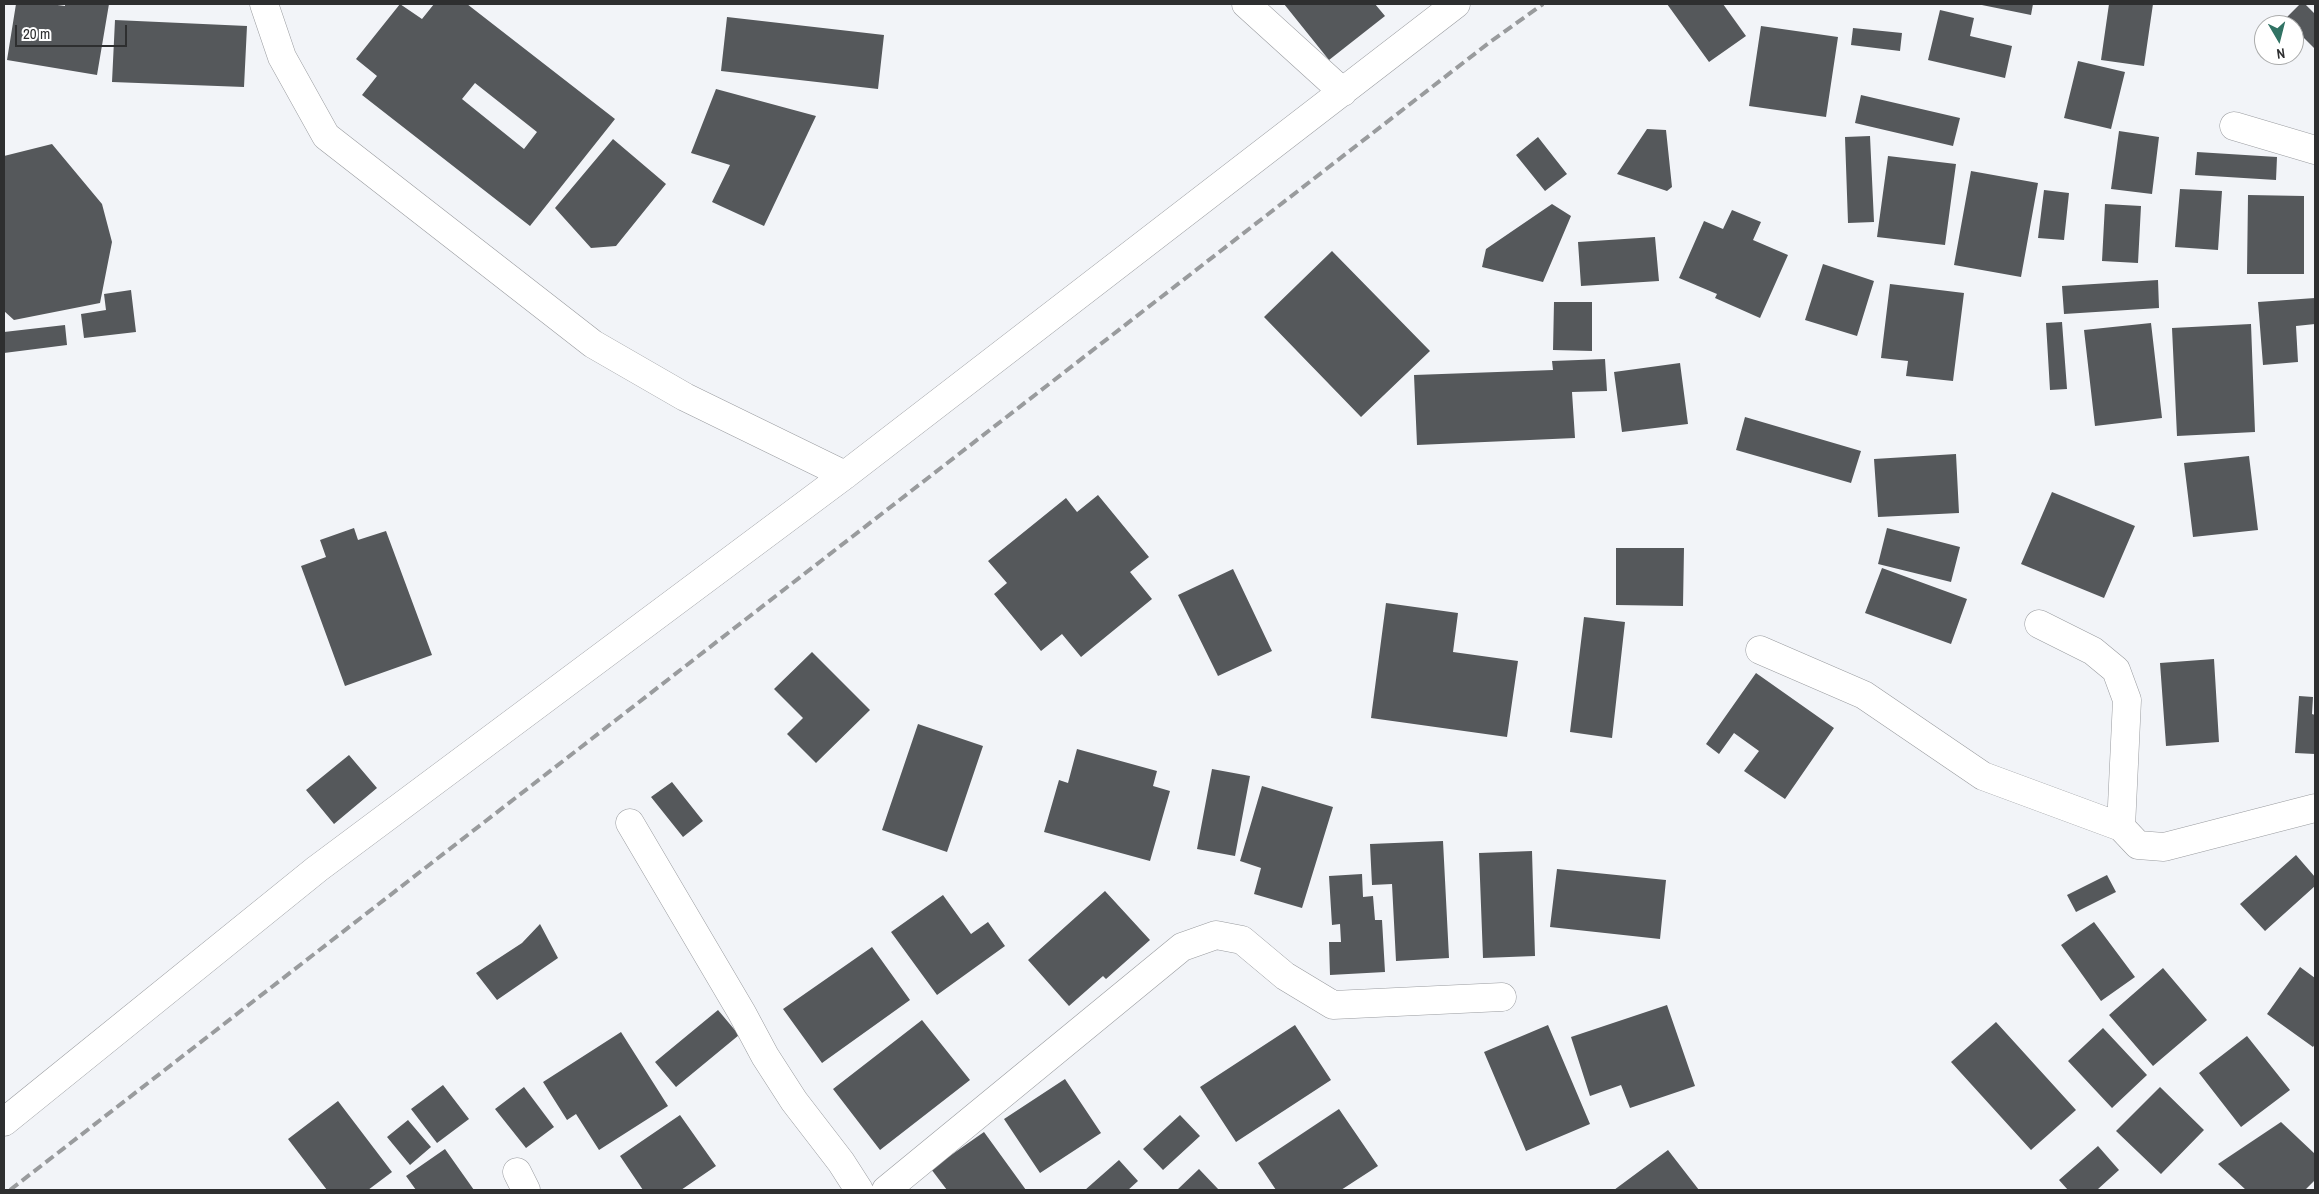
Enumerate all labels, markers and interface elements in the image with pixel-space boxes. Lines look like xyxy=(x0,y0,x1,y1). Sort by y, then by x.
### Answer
scale bar xyxy=(18,15,130,47)
north arrow xyxy=(2254,15,2304,65)
text: 20 m xyxy=(23,23,50,44)
text: N xyxy=(2276,44,2286,63)

